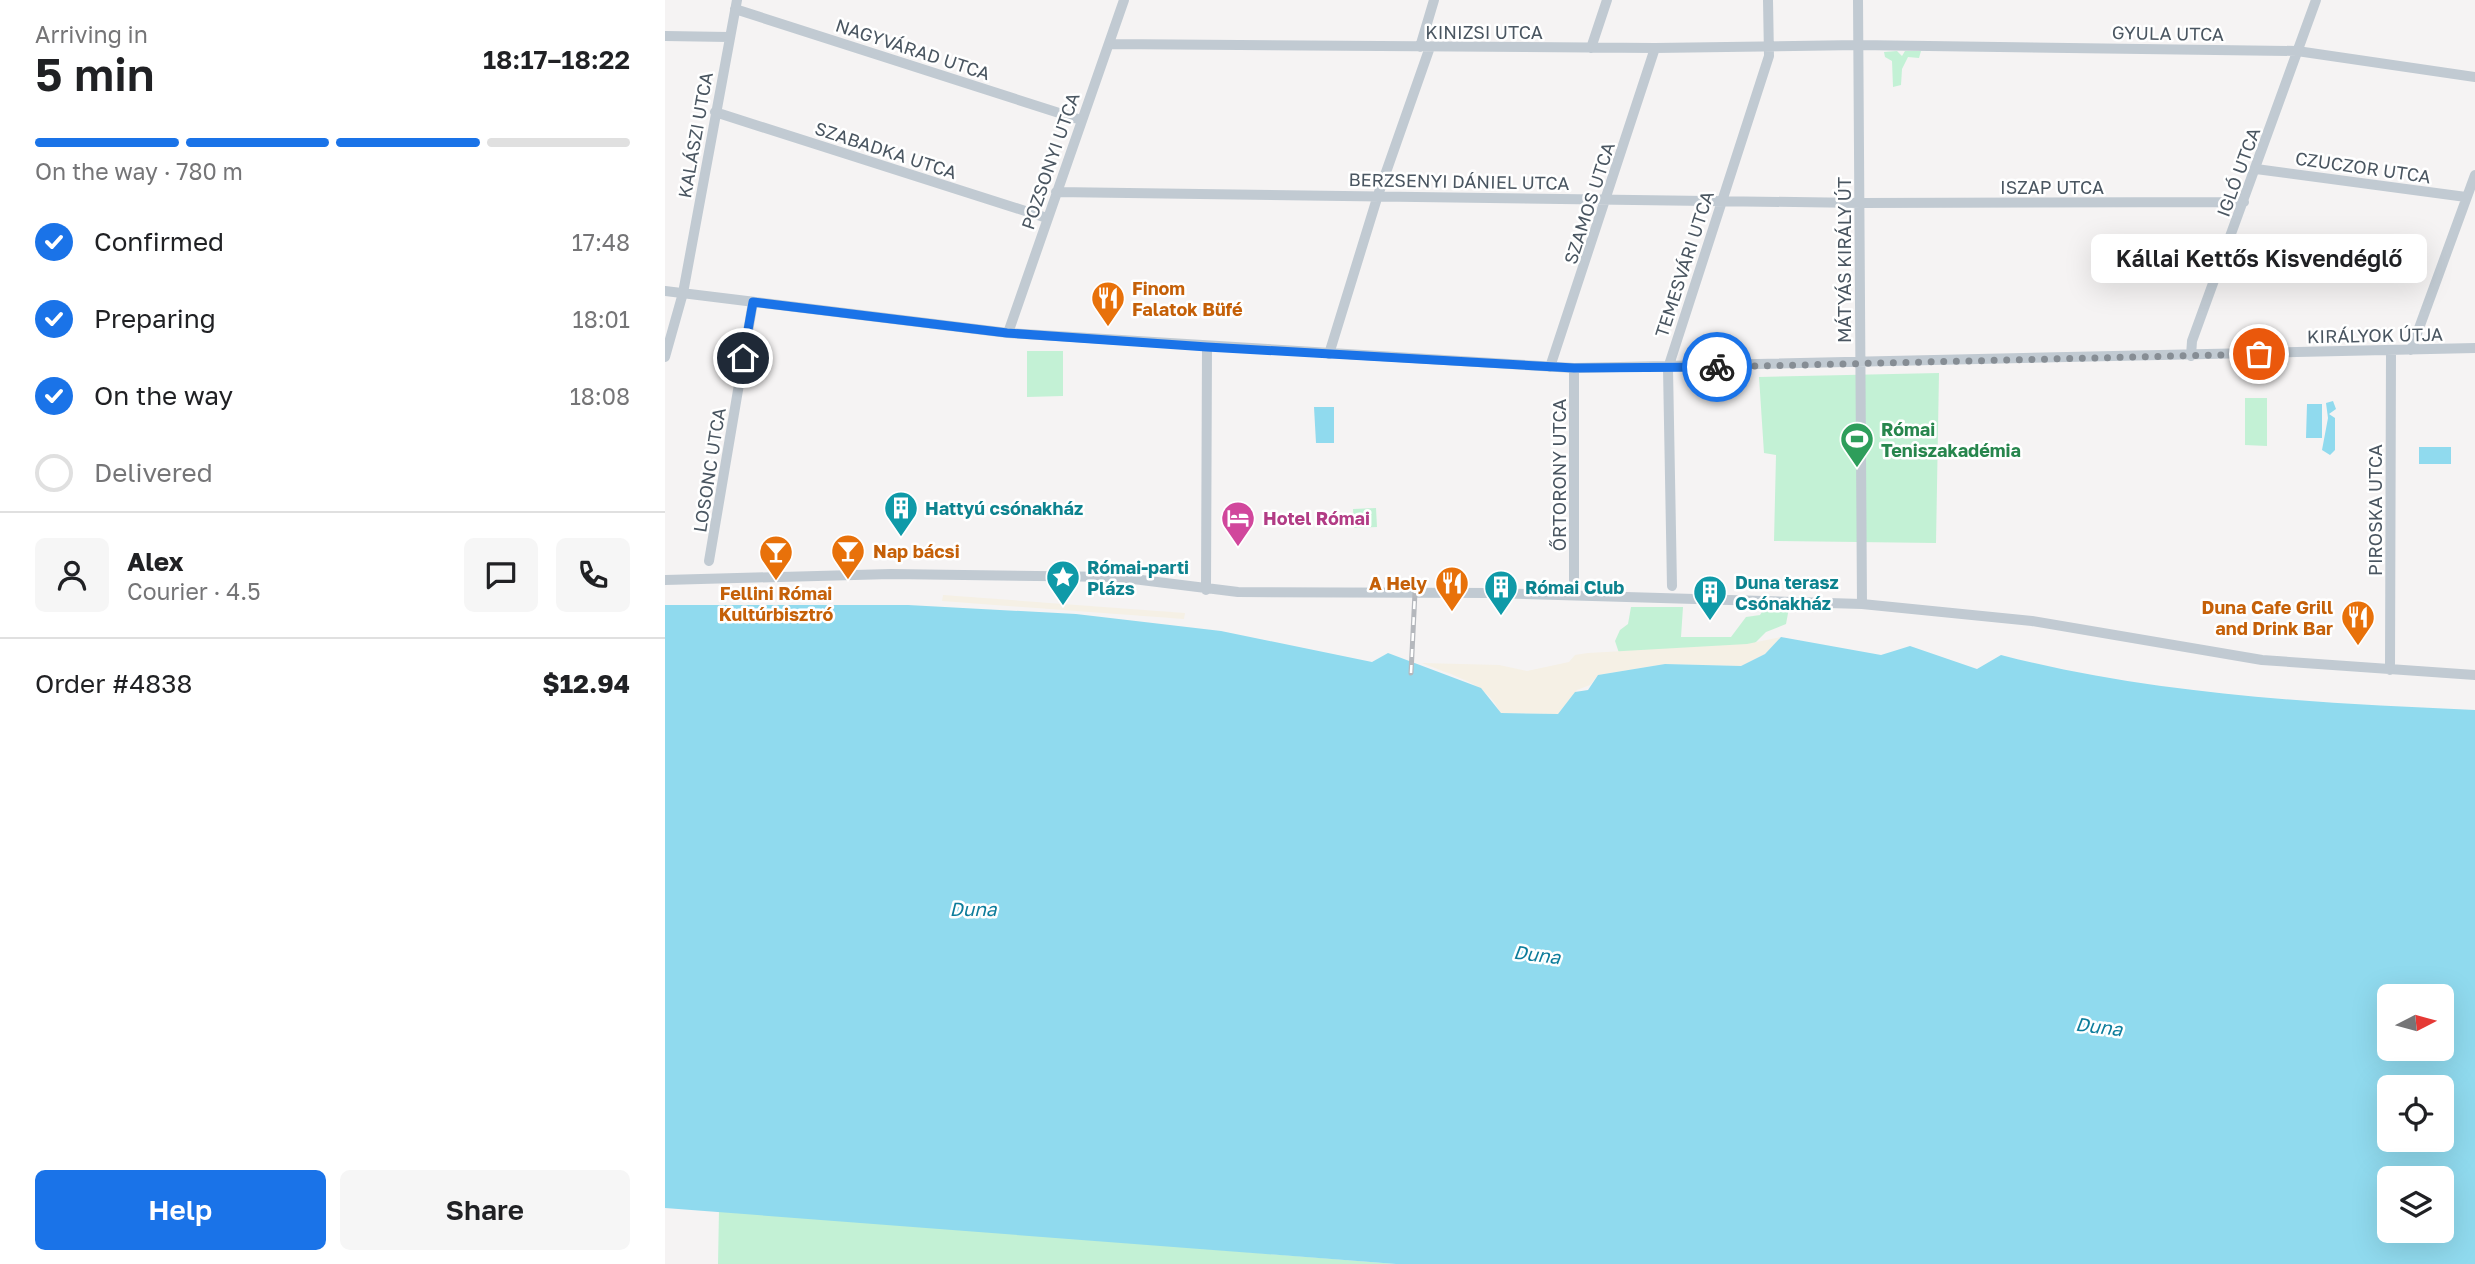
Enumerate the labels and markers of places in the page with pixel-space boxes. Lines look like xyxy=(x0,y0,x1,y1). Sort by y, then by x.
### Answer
callout: Kállai Kettős Kisvendéglő xyxy=(2091,235,2427,284)
place label: Finom Falatok Büfé xyxy=(1132,277,1243,320)
restaurant icon: Finom Falatok Büfé xyxy=(1089,279,1127,328)
pin xyxy=(2229,324,2289,384)
pin xyxy=(713,328,773,388)
place label: Római Teniszakadémia xyxy=(1881,418,2021,461)
sports icon: Római Teniszakadémia xyxy=(1838,420,1876,469)
building icon: Hattyú csónakház xyxy=(882,489,920,538)
place label: Hattyú csónakház xyxy=(925,497,1083,519)
hotel icon: Hotel Római xyxy=(1219,499,1257,548)
place label: Hotel Római xyxy=(1263,507,1370,529)
bar icon: Nap bácsi xyxy=(829,532,867,581)
bar icon: Fellini Római Kultúrbisztró xyxy=(757,533,795,582)
place label: Nap bácsi xyxy=(873,540,960,562)
place label: Római-parti Plázs xyxy=(1087,556,1189,599)
place icon: Római-parti Plázs xyxy=(1044,558,1082,607)
restaurant icon: A Hely xyxy=(1433,564,1471,613)
building icon: Római Club xyxy=(1482,568,1520,617)
place label: Duna terasz Csónakház xyxy=(1735,571,1839,614)
place label: A Hely xyxy=(1369,572,1427,594)
building icon: Duna terasz Csónakház xyxy=(1691,573,1729,622)
place label: Római Club xyxy=(1525,576,1624,598)
place label: Fellini Római Kultúrbisztró xyxy=(719,582,833,625)
place label: Duna Cafe Grill and Drink Bar xyxy=(2202,596,2333,639)
restaurant icon: Duna Cafe Grill and Drink Bar xyxy=(2339,598,2377,647)

